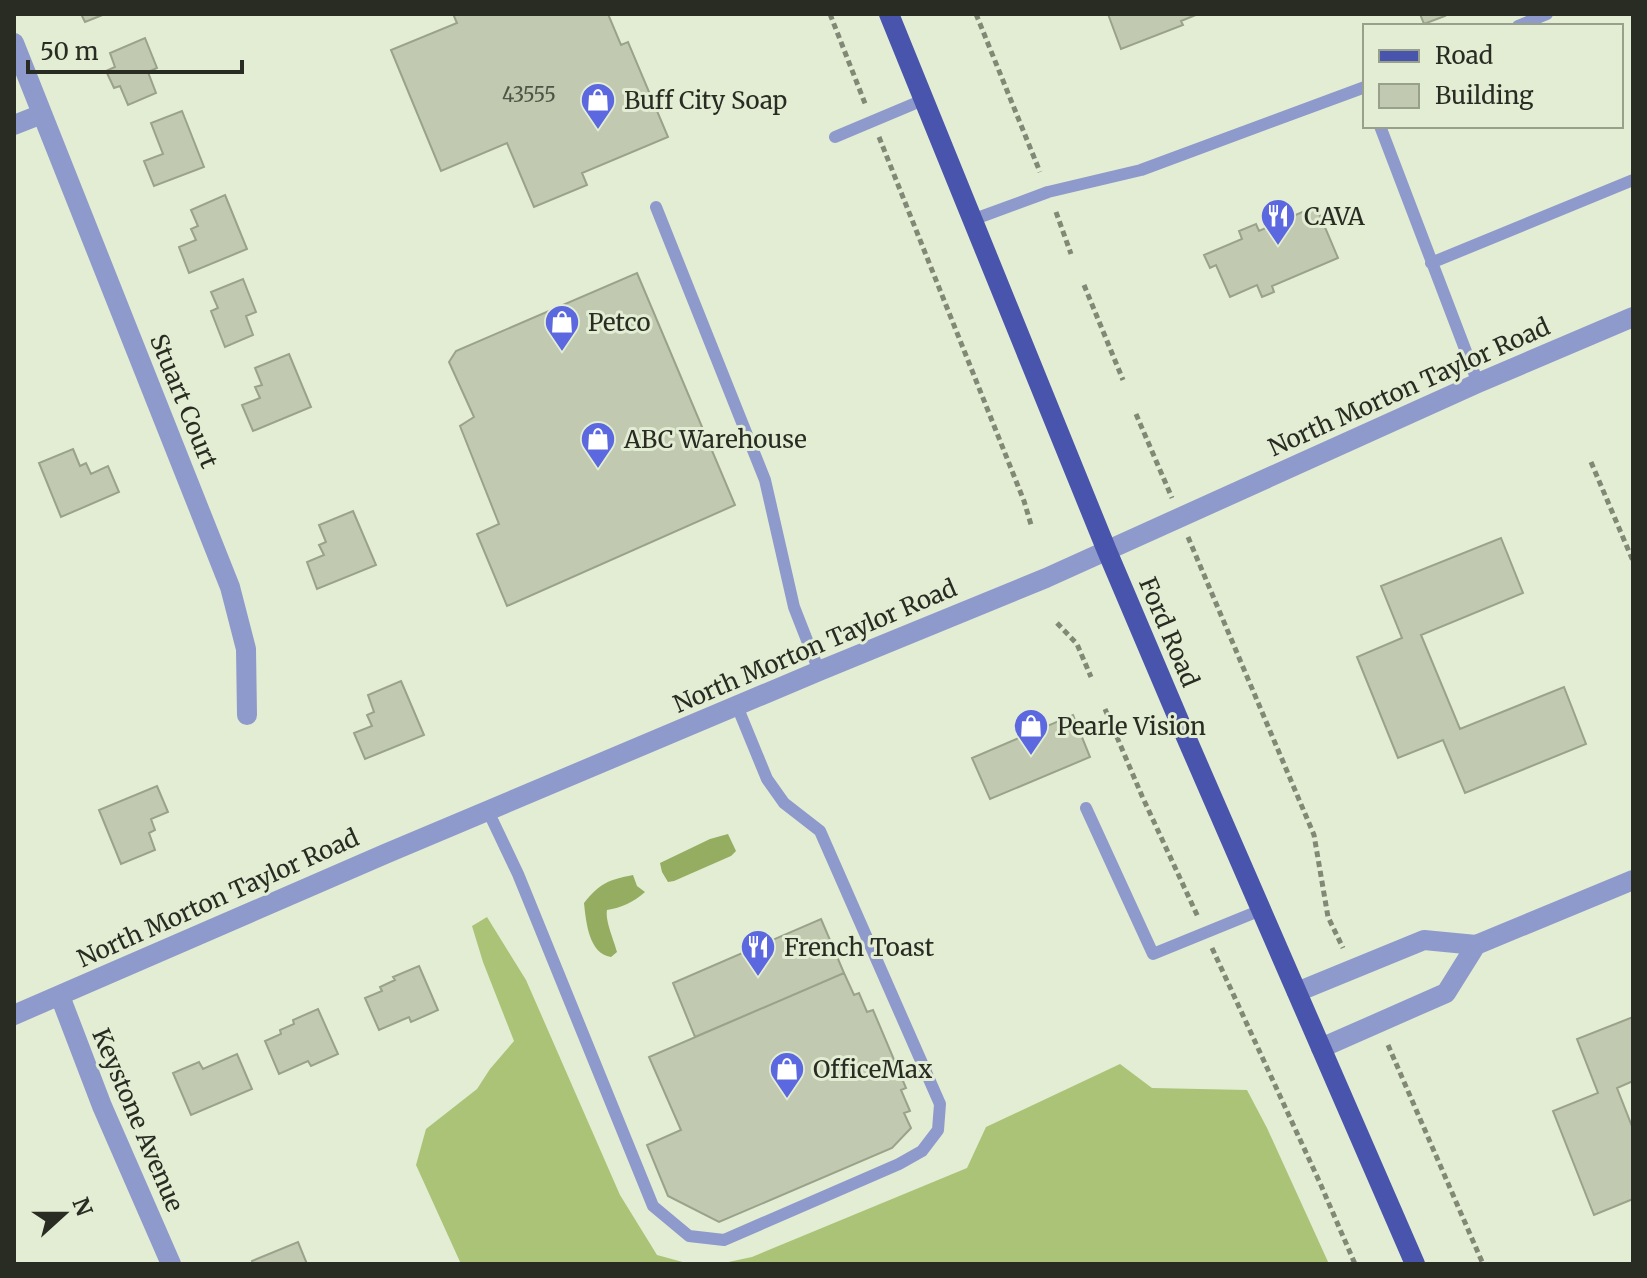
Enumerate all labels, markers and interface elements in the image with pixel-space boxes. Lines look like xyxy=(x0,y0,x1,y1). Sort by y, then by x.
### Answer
scale bar xyxy=(28,24,242,74)
legend xyxy=(1363,24,1623,128)
text: 50 m xyxy=(40,36,99,67)
text: Road xyxy=(1435,40,1493,71)
text: Building xyxy=(1435,80,1534,111)
shop icon: Buff City Soap xyxy=(579,81,617,131)
house number: 43555 xyxy=(502,82,556,107)
place label: Buff City Soap xyxy=(624,85,787,116)
restaurant icon: CAVA xyxy=(1259,197,1297,247)
place label: CAVA xyxy=(1304,201,1366,232)
shop icon: Petco xyxy=(543,303,581,353)
place label: Petco xyxy=(588,307,650,338)
street label: North Morton Taylor Road xyxy=(1263,311,1555,463)
street label: Stuart Court xyxy=(143,329,225,473)
shop icon: ABC Warehouse xyxy=(579,420,617,470)
place label: ABC Warehouse xyxy=(623,424,807,455)
street label: North Morton Taylor Road xyxy=(669,572,961,720)
street label: Ford Road xyxy=(1132,572,1206,692)
shop icon: Pearle Vision xyxy=(1012,707,1050,757)
place label: Pearle Vision xyxy=(1057,711,1206,742)
street label: North Morton Taylor Road xyxy=(72,822,364,974)
restaurant icon: French Toast xyxy=(739,928,777,978)
place label: French Toast xyxy=(784,932,935,963)
street label: Keystone Avenue xyxy=(85,1024,191,1216)
shop icon: OfficeMax xyxy=(768,1050,806,1100)
place label: OfficeMax xyxy=(813,1054,933,1085)
north arrow xyxy=(24,1174,104,1254)
text: N xyxy=(66,1194,99,1221)

